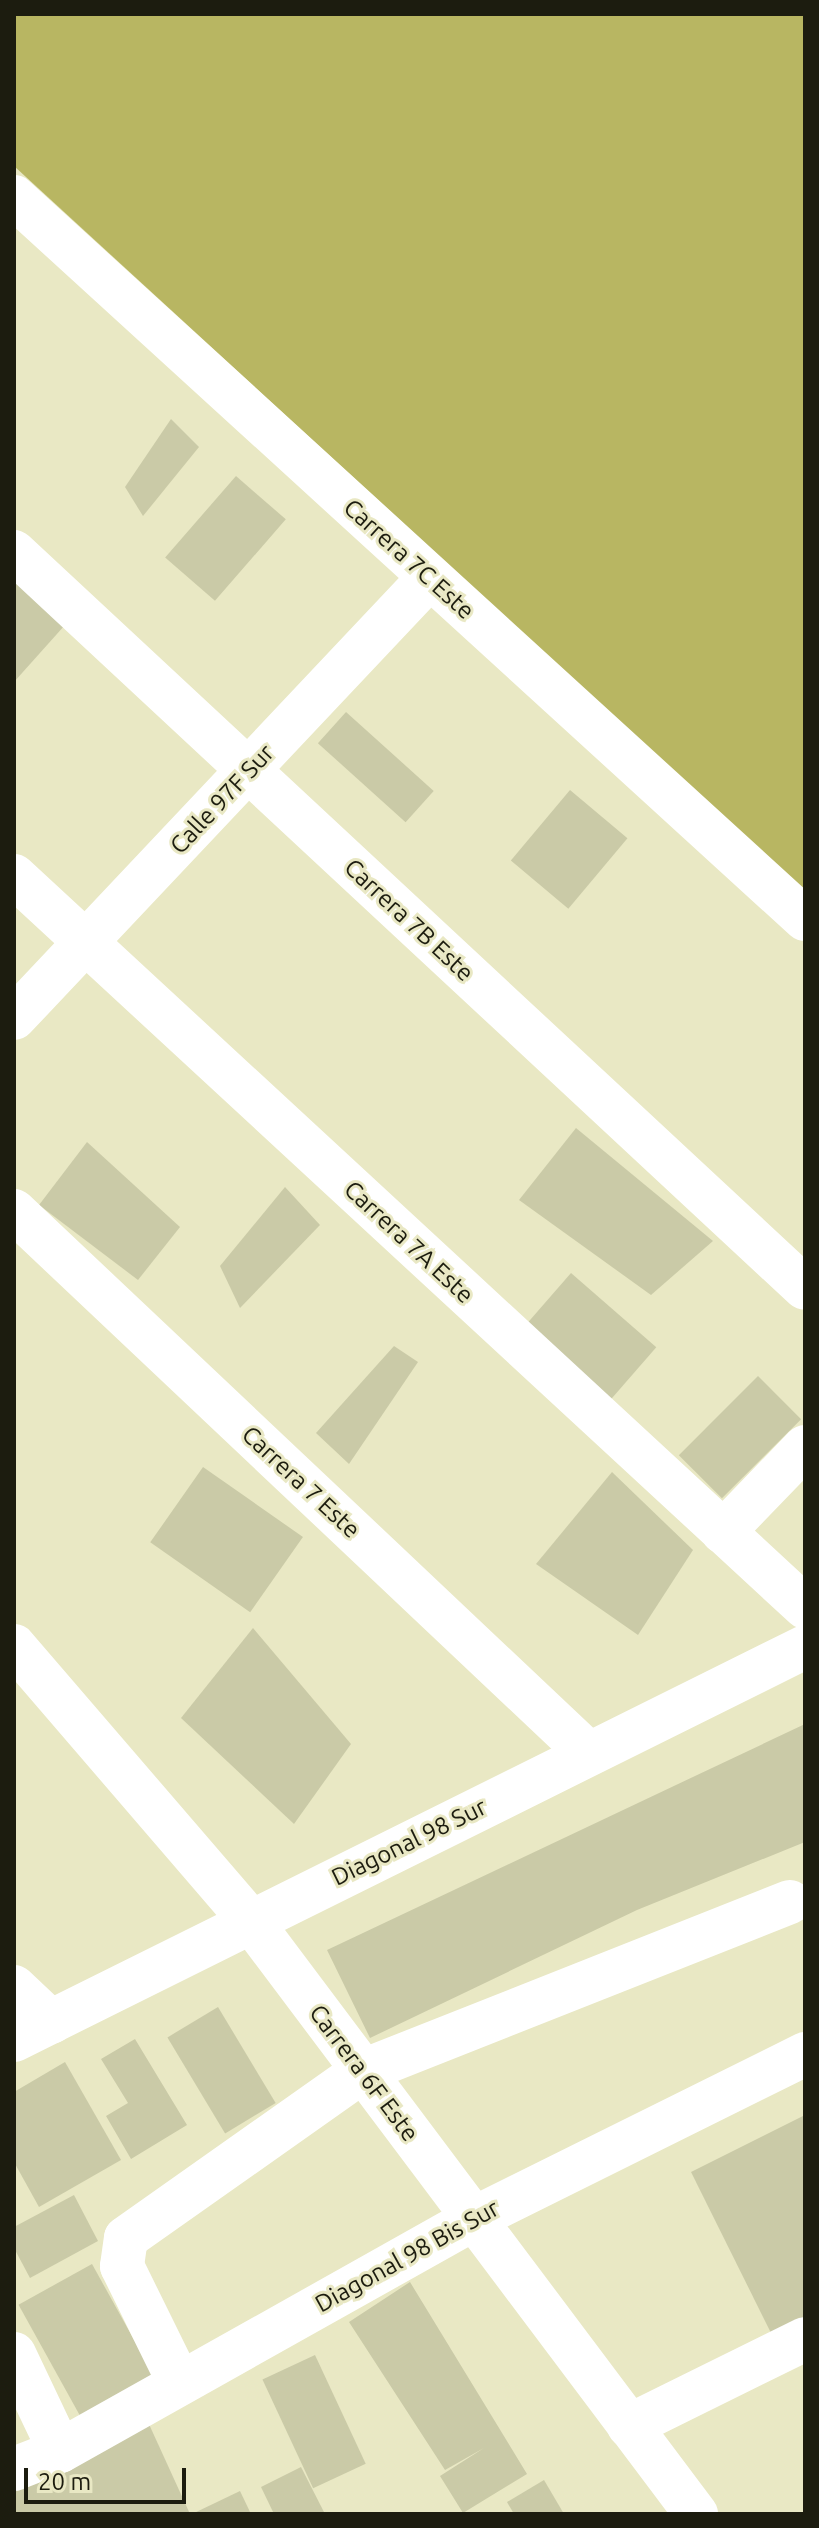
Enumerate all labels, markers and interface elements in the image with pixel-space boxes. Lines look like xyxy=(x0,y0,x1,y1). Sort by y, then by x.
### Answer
street label: Carrera 7C Este xyxy=(338,493,480,625)
street label: Calle 97F Sur xyxy=(164,738,280,860)
street label: Carrera 7B Este xyxy=(338,853,480,987)
street label: Carrera 7A Este xyxy=(338,1175,480,1309)
street label: Carrera 7 Este xyxy=(236,1420,366,1544)
street label: Diagonal 98 Sur xyxy=(327,1792,491,1892)
street label: Carrera 6F Este xyxy=(303,1999,425,2147)
street label: Diagonal 98 Bis Sur xyxy=(310,2194,504,2318)
scale bar xyxy=(28,2452,190,2502)
text: 20 m xyxy=(38,2468,91,2495)

